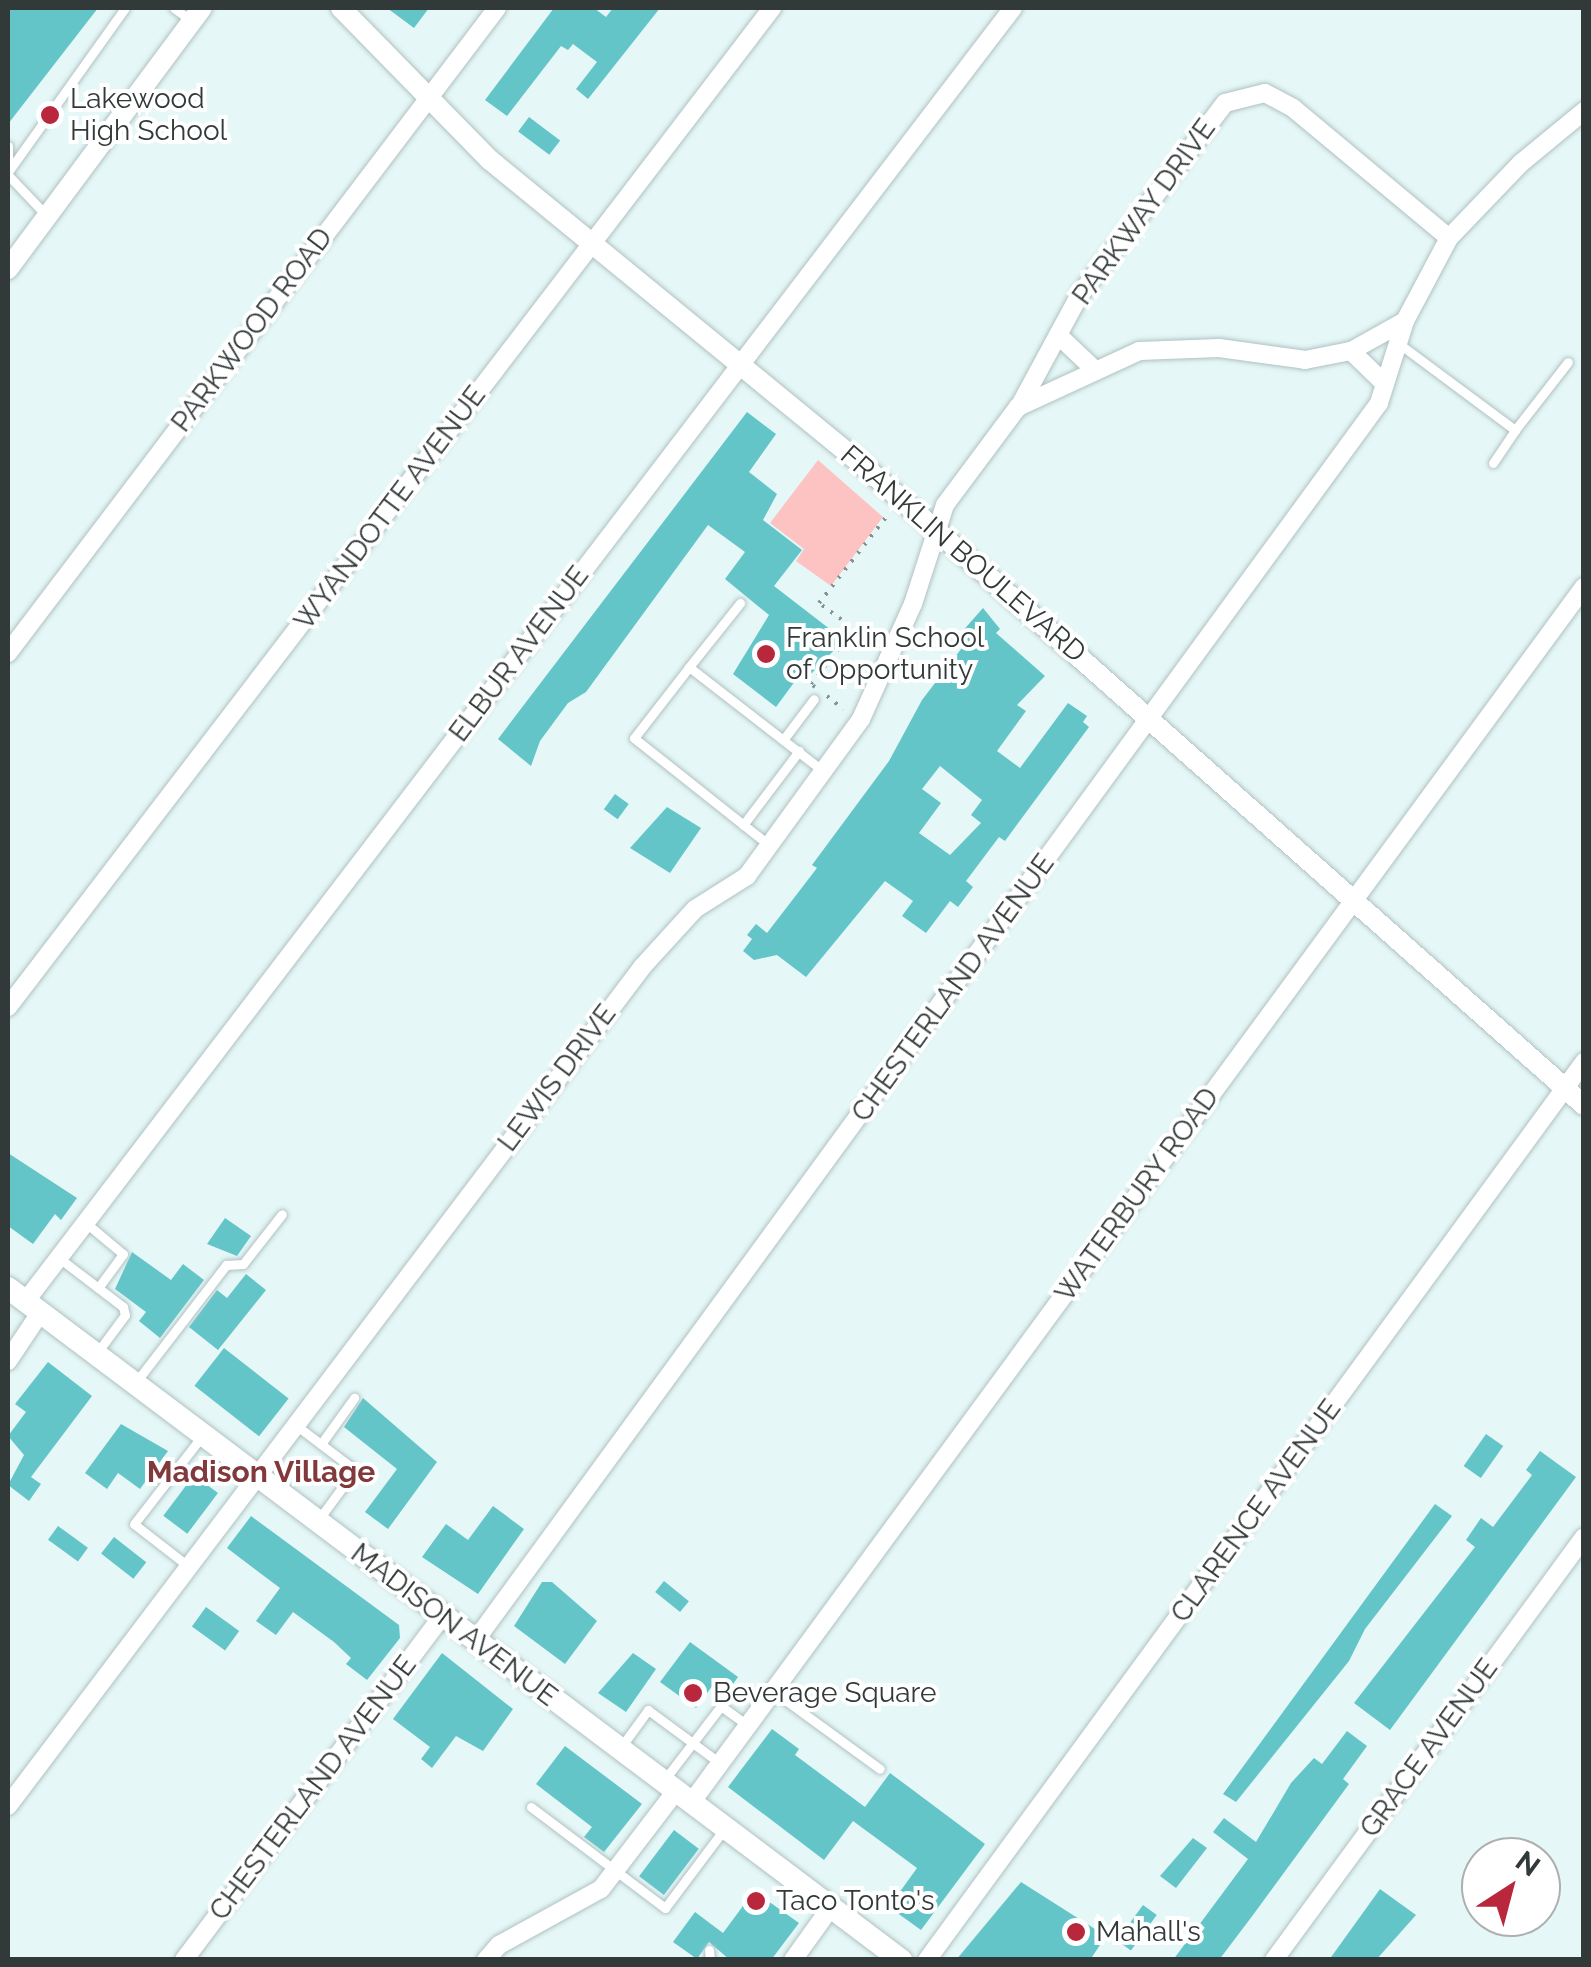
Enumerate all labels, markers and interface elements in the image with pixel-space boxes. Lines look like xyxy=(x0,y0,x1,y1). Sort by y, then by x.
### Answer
place label: Lakewood High School xyxy=(70,82,227,148)
marker: Lakewood High School xyxy=(39,104,61,126)
street label: PARKWAY DRIVE xyxy=(1065,112,1223,312)
street label: PARKWOOD ROAD xyxy=(164,221,340,439)
street label: WYANDOTTE AVENUE xyxy=(287,379,493,637)
street label: FRANKLIN BOULEVARD xyxy=(833,438,1093,670)
street label: ELBUR AVENUE xyxy=(442,559,596,749)
place label: Franklin School of Opportunity xyxy=(786,621,984,687)
marker: Franklin School of Opportunity xyxy=(755,643,777,665)
street label: CHESTERLAND AVENUE xyxy=(844,847,1062,1129)
street label: LEWIS DRIVE xyxy=(491,998,623,1158)
street label: WATERBURY ROAD xyxy=(1048,1081,1226,1309)
street label: CLARENCE AVENUE xyxy=(1164,1393,1348,1629)
district label: Madison Village xyxy=(146,1454,376,1490)
street label: MADISON AVENUE xyxy=(344,1536,564,1714)
street label: CHESTERLAND AVENUE xyxy=(202,1649,424,1927)
street label: GRACE AVENUE xyxy=(1353,1652,1505,1844)
place label: Beverage Square xyxy=(713,1676,936,1710)
marker: Beverage Square xyxy=(682,1682,704,1704)
north arrow xyxy=(1461,1837,1561,1937)
text: N xyxy=(1509,1844,1546,1884)
place label: Taco Tonto's xyxy=(776,1884,935,1918)
marker: Taco Tonto's xyxy=(745,1890,767,1912)
place label: Mahall's xyxy=(1096,1915,1201,1949)
marker: Mahall's xyxy=(1065,1921,1087,1943)

